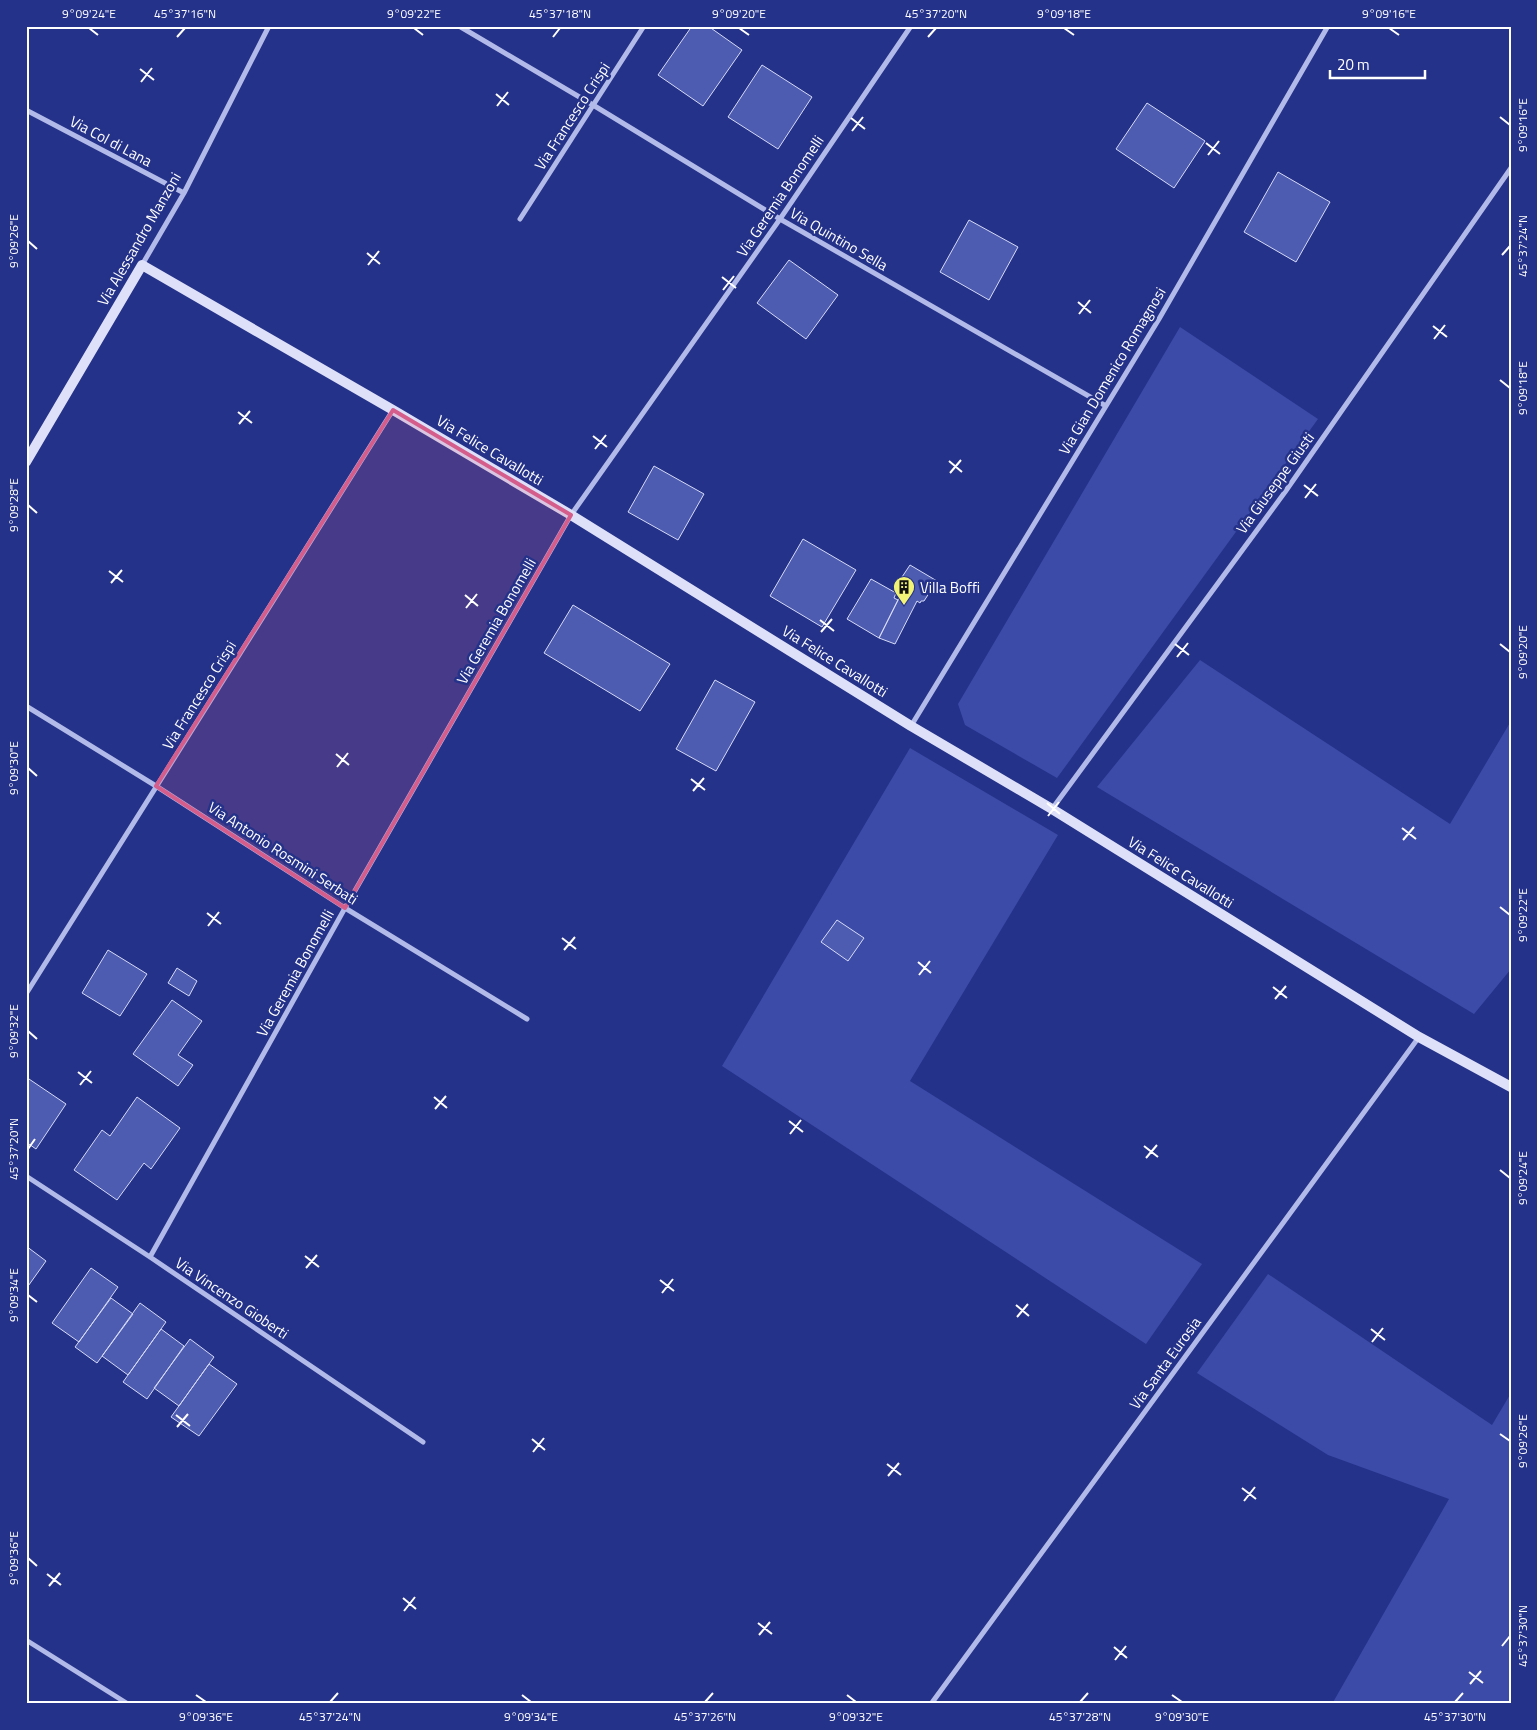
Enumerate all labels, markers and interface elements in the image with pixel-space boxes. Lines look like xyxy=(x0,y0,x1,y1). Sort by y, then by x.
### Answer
text: 9°09'24"E xyxy=(62,4,116,23)
text: 45°37'16"N xyxy=(154,4,216,23)
text: 9°09'22"E xyxy=(387,4,441,23)
text: 45°37'18"N xyxy=(529,4,591,23)
text: 9°09'20"E xyxy=(712,4,766,23)
text: 45°37'20"N xyxy=(905,4,967,23)
text: 9°09'18"E xyxy=(1037,4,1091,23)
text: 9°09'16"E xyxy=(1362,4,1416,23)
scale bar xyxy=(1330,48,1424,80)
text: 20 m xyxy=(1337,53,1370,76)
street label: Via Francesco Crispi xyxy=(528,57,616,175)
text: 9°09'16"E xyxy=(1513,98,1532,152)
street label: Via Col di Lana xyxy=(66,110,157,173)
street label: Via Geremia Bonomelli xyxy=(731,131,829,261)
street label: Via Alessandro Manzoni xyxy=(91,168,187,310)
street label: Via Quintino Sella xyxy=(786,202,893,277)
text: 9°09'26"E xyxy=(4,214,23,268)
text: 45°37'24"N xyxy=(1513,215,1532,277)
street label: Via Gian Domenico Romagnosi xyxy=(1053,283,1171,459)
text: 9°09'18"E xyxy=(1513,361,1532,415)
street label: Via Felice Cavallotti xyxy=(432,409,548,491)
street label: Via Giuseppe Giusti xyxy=(1230,427,1320,539)
text: 9°09'28"E xyxy=(4,478,23,532)
street label: Via Geremia Bonomelli xyxy=(450,554,542,688)
building icon: Villa Boffi xyxy=(892,575,916,606)
place label: Villa Boffi xyxy=(920,576,980,599)
street label: Via Felice Cavallotti xyxy=(778,619,892,703)
text: 9°09'20"E xyxy=(1513,625,1532,679)
street label: Via Francesco Crispi xyxy=(156,636,242,754)
text: 9°09'30"E xyxy=(4,741,23,795)
street label: Via Antonio Rosmini Serbati xyxy=(203,796,363,910)
street label: Via Felice Cavallotti xyxy=(1124,830,1238,914)
text: 9°09'22"E xyxy=(1513,888,1532,942)
street label: Via Geremia Bonomelli xyxy=(250,905,340,1041)
text: 9°09'32"E xyxy=(4,1004,23,1058)
text: 45°37'20"N xyxy=(4,1118,23,1180)
text: 9°09'24"E xyxy=(1513,1151,1532,1205)
street label: Via Vincenzo Gioberti xyxy=(171,1251,293,1345)
text: 9°09'34"E xyxy=(4,1268,23,1322)
street label: Via Santa Eurosia xyxy=(1124,1312,1207,1414)
text: 9°09'26"E xyxy=(1513,1414,1532,1468)
text: 9°09'36"E xyxy=(4,1531,23,1585)
text: 45°37'30"N xyxy=(1513,1605,1532,1667)
text: 9°09'36"E xyxy=(179,1707,233,1726)
text: 45°37'24"N xyxy=(299,1707,361,1726)
text: 9°09'34"E xyxy=(504,1707,558,1726)
text: 45°37'26"N xyxy=(674,1707,736,1726)
text: 9°09'32"E xyxy=(829,1707,883,1726)
text: 45°37'28"N xyxy=(1049,1707,1111,1726)
text: 9°09'30"E xyxy=(1155,1707,1209,1726)
text: 45°37'30"N xyxy=(1424,1707,1486,1726)

